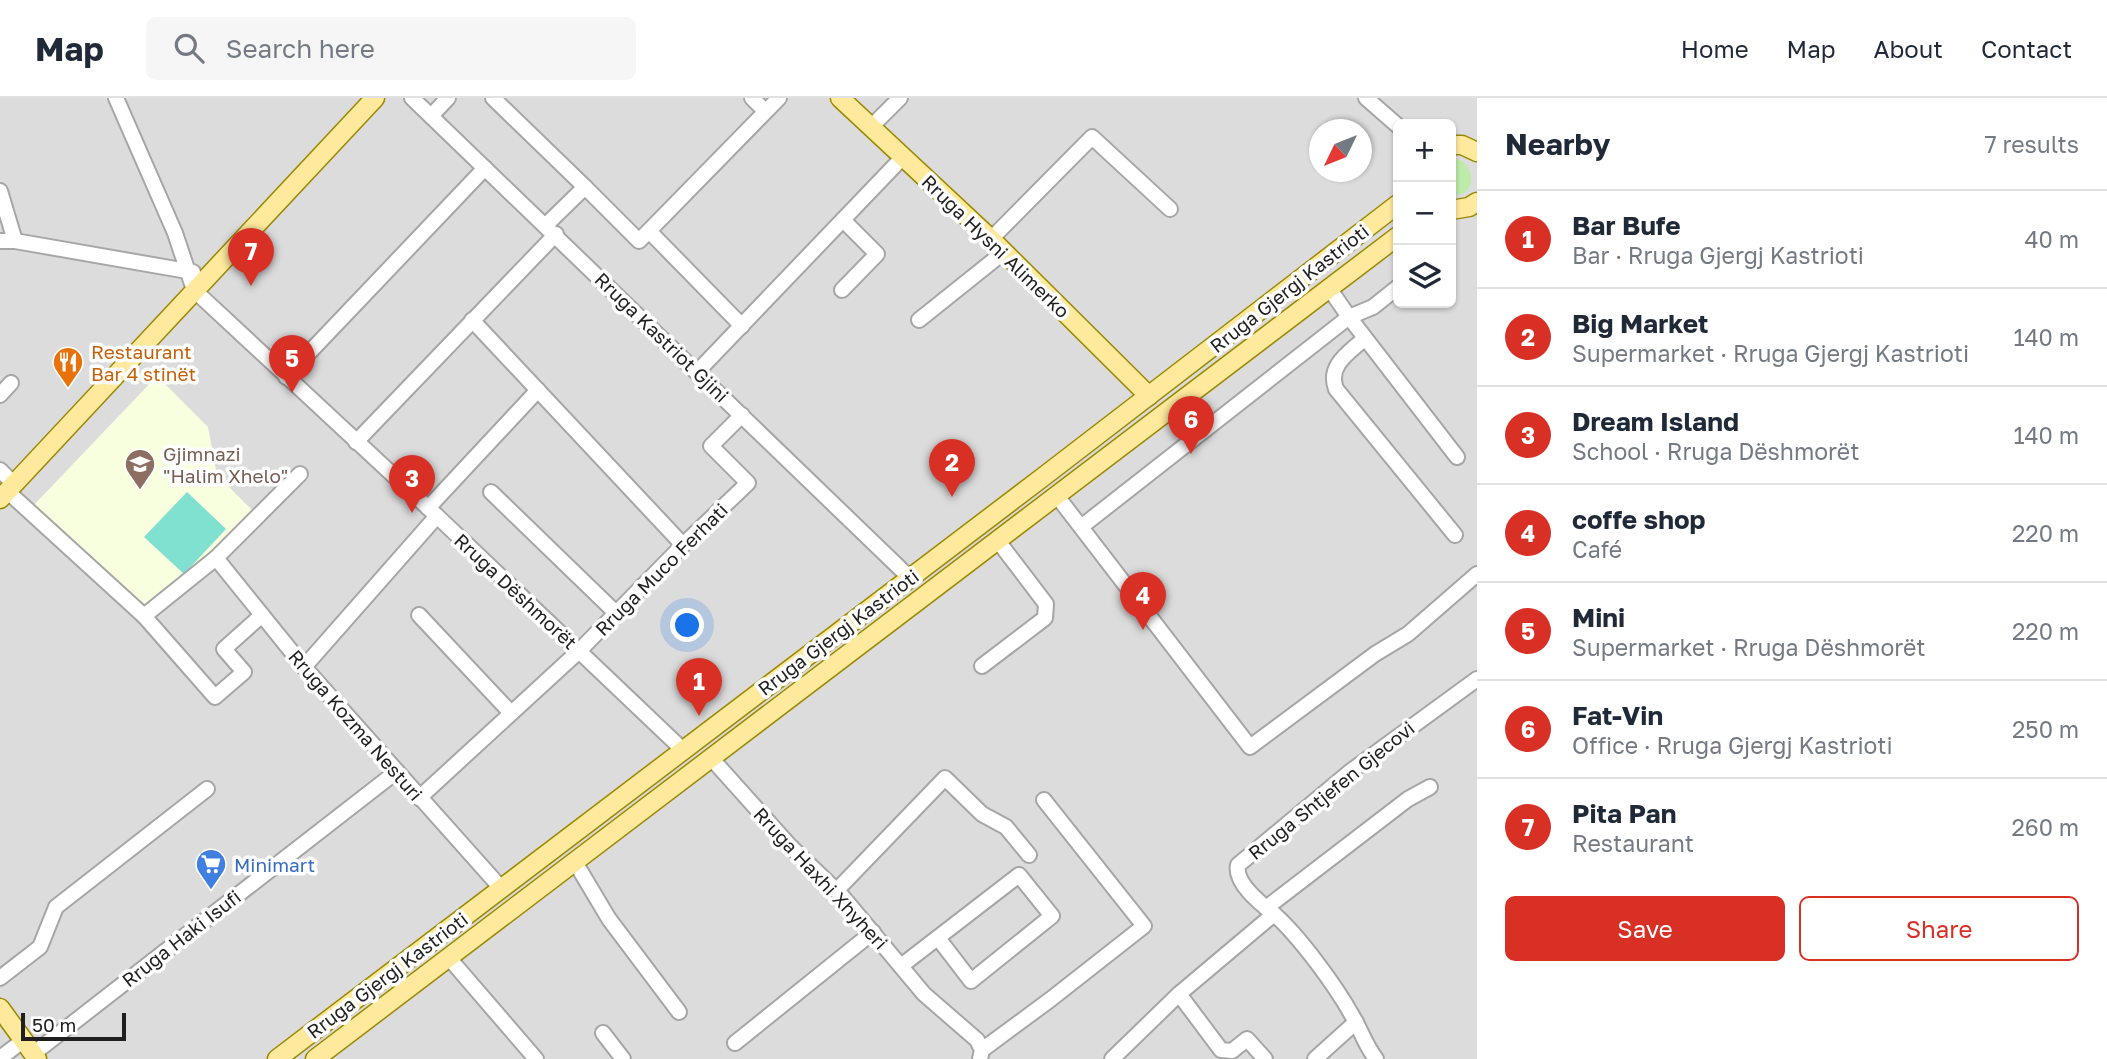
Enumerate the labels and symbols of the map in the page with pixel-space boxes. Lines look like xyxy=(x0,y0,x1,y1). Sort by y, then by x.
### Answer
north arrow xyxy=(1309,119,1372,182)
street label: Rruga Hysni Alimerko xyxy=(917,170,1075,322)
street label: Rruga Gjergj Kastrioti xyxy=(1205,219,1373,357)
pin: 7 xyxy=(228,228,274,286)
street label: Rruga Kastriot Gjini xyxy=(590,267,734,407)
pin: 5 xyxy=(269,335,315,393)
place label: Restaurant Bar 4 stinët xyxy=(91,340,196,385)
restaurant icon: Restaurant Bar 4 stinët xyxy=(51,345,85,389)
pin: 6 xyxy=(1168,396,1214,454)
pin: 2 xyxy=(929,439,975,497)
place label: Gjimnazi "Halim Xhelo" xyxy=(163,442,288,487)
school or university icon: Gjimnazi "Halim Xhelo" xyxy=(123,447,157,491)
pin: 3 xyxy=(389,455,435,513)
street label: Rruga Muco Ferhati xyxy=(590,498,732,640)
street label: Rruga Dëshmorët xyxy=(450,528,582,654)
street label: Rruga Gjergj Kastrioti xyxy=(753,564,923,700)
pin: 4 xyxy=(1120,572,1166,630)
your location xyxy=(670,608,704,642)
street label: Rruga Kozma Nesturi xyxy=(284,645,428,805)
pin: 1 xyxy=(676,658,722,716)
street label: Rruga Shtjefen Gjecovi xyxy=(1243,716,1419,864)
street label: Rruga Haxhi Xhyheri xyxy=(749,802,893,954)
supermarket icon: Minimart xyxy=(194,847,228,891)
place label: Minimart xyxy=(234,853,315,876)
street label: Rruga Haki Isufi xyxy=(117,885,245,991)
street label: Rruga Gjergj Kastrioti xyxy=(302,907,472,1043)
scale bar xyxy=(21,1010,126,1042)

